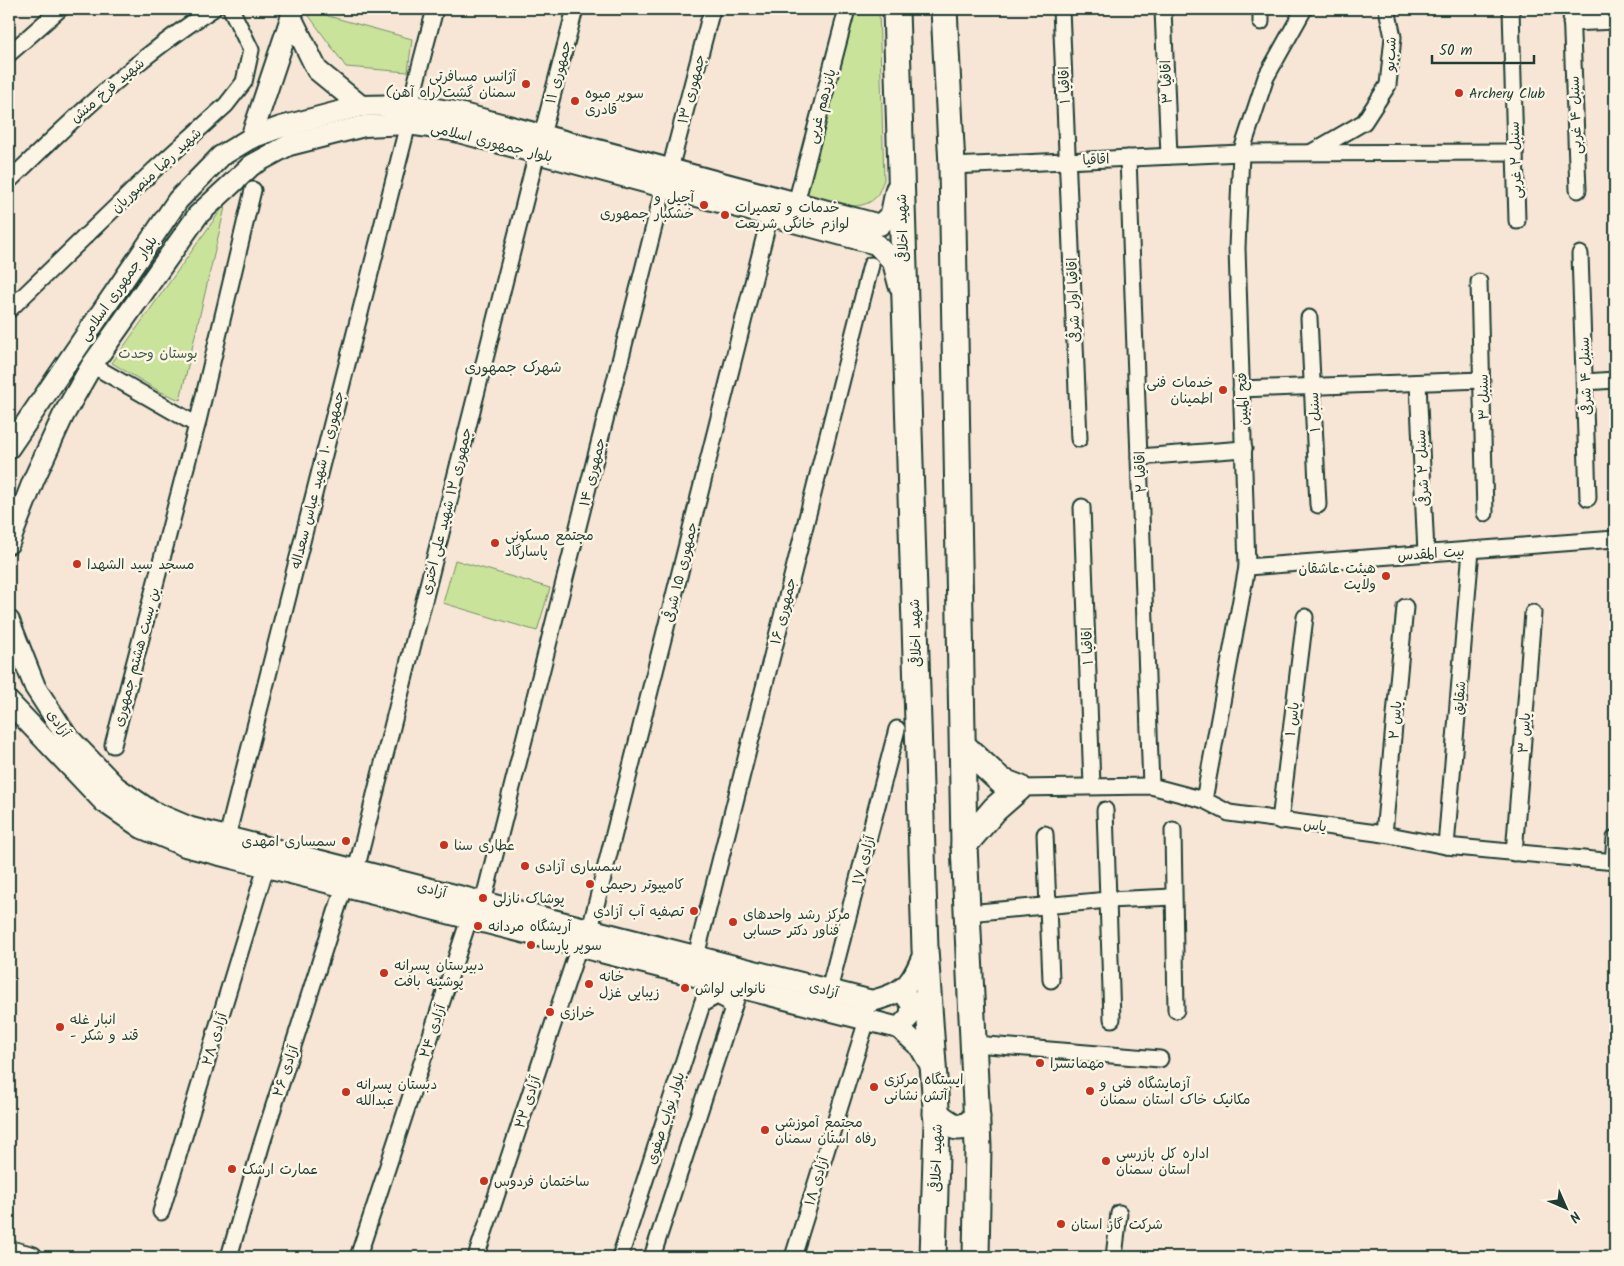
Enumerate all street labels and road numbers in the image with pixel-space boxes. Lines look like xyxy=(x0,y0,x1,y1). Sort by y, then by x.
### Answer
street label: شب‌بو xyxy=(1379,36,1403,73)
street label: جمهوری ۱۱ xyxy=(540,38,578,106)
street label: جمهوری ۱۳ xyxy=(672,52,712,126)
street label: شهید فرخ منش xyxy=(66,53,150,129)
street label: اقاقیا ۳ xyxy=(1155,60,1179,104)
street label: پانزدهم غربی xyxy=(801,66,843,146)
street label: اقاقیا ۱ xyxy=(1053,66,1077,104)
street label: سنبل ۴ غربی xyxy=(1564,75,1588,155)
street label: بلوار جمهوری اسلامی xyxy=(429,117,555,169)
street label: سنبل ۲ غربی xyxy=(1504,121,1528,199)
street label: شهید رضا منصوریان xyxy=(106,123,207,219)
street label: اقاقیا xyxy=(1082,148,1110,172)
street label: شهید اخلاقی xyxy=(891,193,915,263)
street label: بلوار جمهوری اسلامی xyxy=(74,231,164,346)
street label: اقاقیا اول شرقی xyxy=(1062,257,1086,343)
street label: سنبل ۴ شرقی xyxy=(1574,336,1598,416)
street label: فتح المبین xyxy=(1231,372,1255,426)
street label: سنبل ۳ xyxy=(1473,374,1495,420)
street label: جمهوری ۱۰ شهید عباس سعداله xyxy=(285,389,351,572)
street label: سنبل ۱ xyxy=(1303,391,1327,432)
street label: جمهوری ۱۲ شهید علی اختری xyxy=(416,425,478,597)
street label: سنبل ۲ شرقی xyxy=(1410,429,1436,507)
street label: جمهوری ۱۴ xyxy=(574,436,612,509)
street label: اقاقیا ۲ xyxy=(1129,451,1153,493)
street label: جمهوری ۱۵ شرقی xyxy=(658,520,704,625)
street label: بیت المقدس xyxy=(1397,541,1465,567)
street label: جمهوری ۱۶ xyxy=(765,576,803,647)
street label: بن بست هشتم جمهوری xyxy=(108,585,166,729)
street label: شهید اخلاقی xyxy=(904,598,928,668)
street label: اقاقیا ۱ xyxy=(1076,627,1100,665)
street label: شقایق xyxy=(1448,680,1472,716)
street label: یاس ۲ xyxy=(1383,700,1409,740)
street label: یاس ۱ xyxy=(1280,701,1306,738)
street label: آزادی xyxy=(41,705,76,742)
street label: یاس ۳ xyxy=(1513,712,1537,754)
street label: یاس xyxy=(1302,814,1328,838)
street label: آزادی ۱۷ xyxy=(847,833,881,887)
street label: آزادی xyxy=(415,876,449,904)
street label: آزادی xyxy=(807,976,841,1004)
street label: آزادی ۲۴ xyxy=(414,1001,452,1061)
street label: آزادی ۲۸ xyxy=(196,1009,234,1069)
street label: آزادی ۲۶ xyxy=(267,1042,305,1100)
street label: بلوار نواب صفوی xyxy=(641,1069,691,1167)
street label: آزادی ۲۲ xyxy=(509,1073,547,1131)
street label: شهید اخلاقی xyxy=(925,1124,949,1192)
street label: آزادی ۱۸ xyxy=(799,1154,835,1208)

